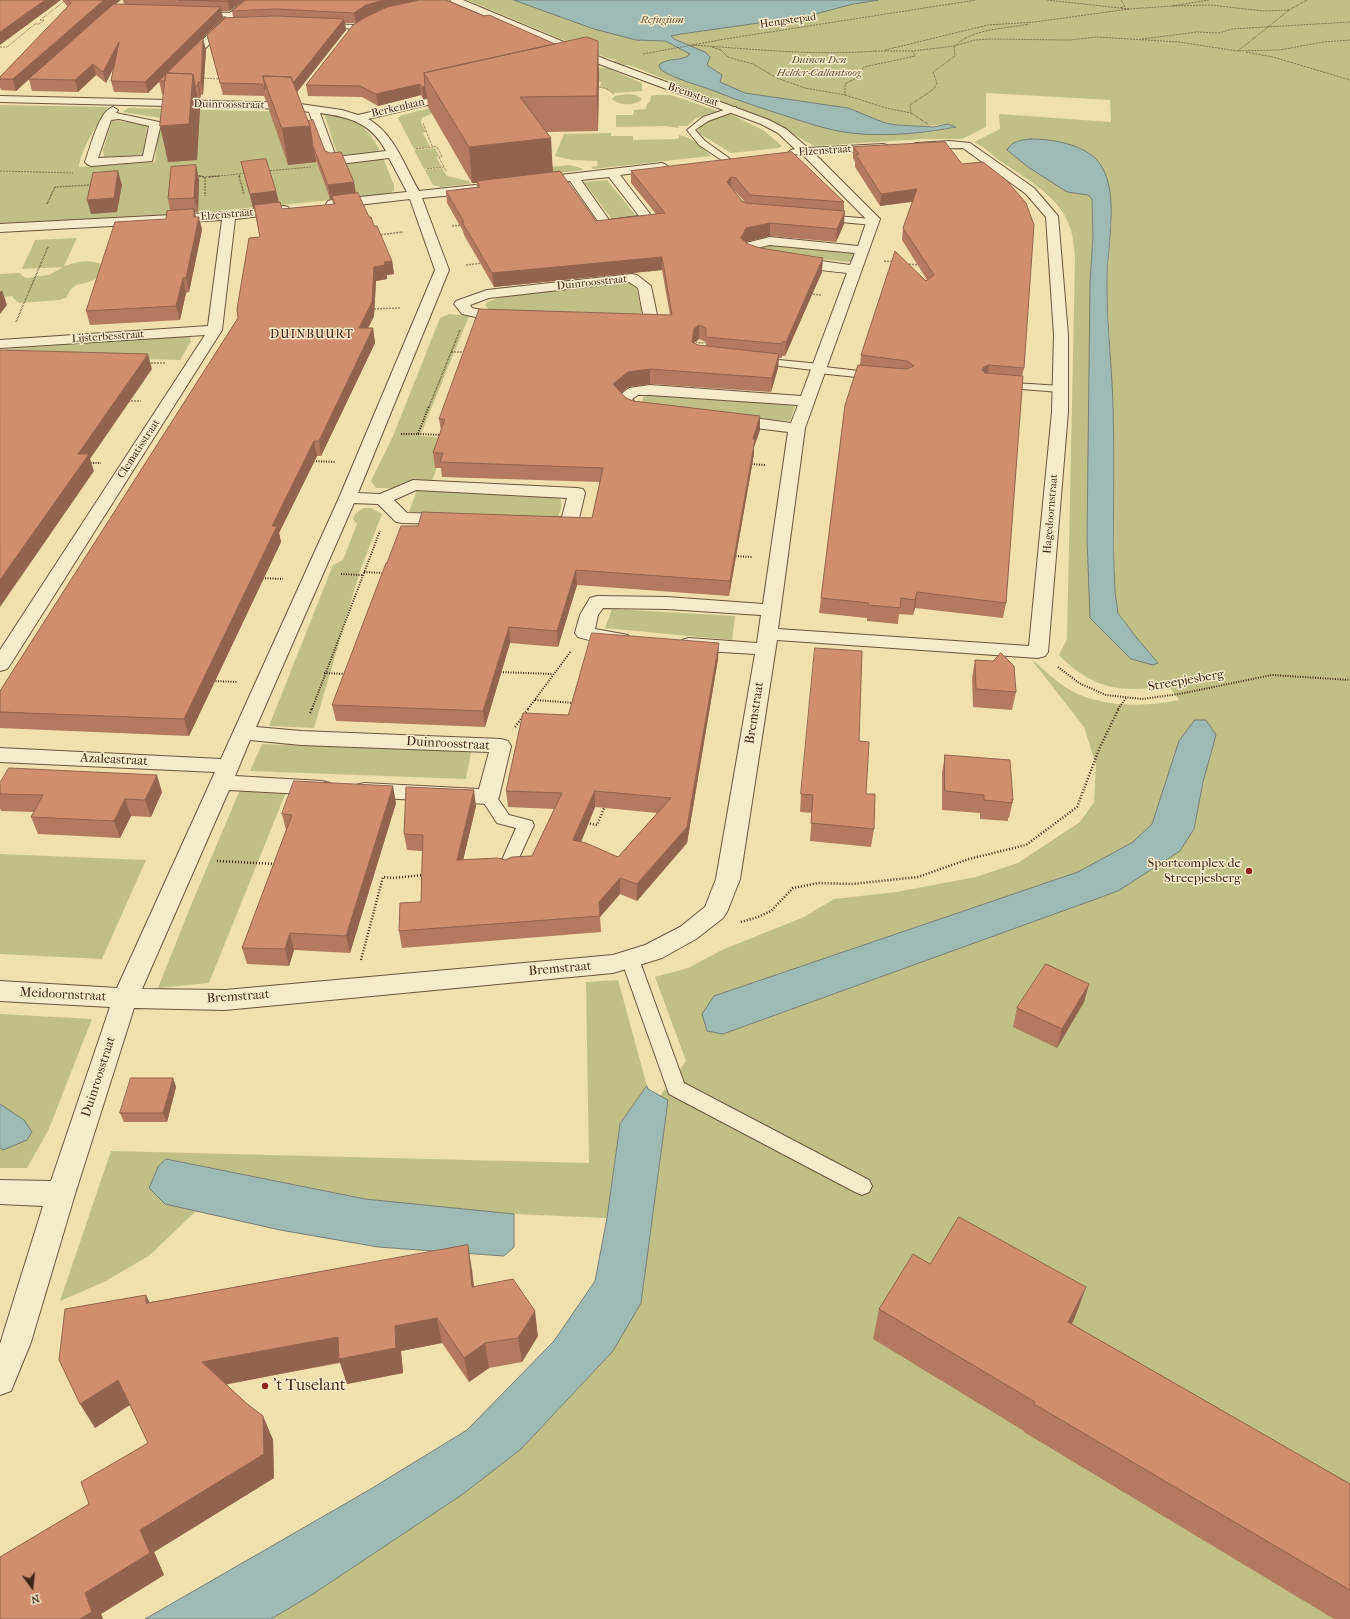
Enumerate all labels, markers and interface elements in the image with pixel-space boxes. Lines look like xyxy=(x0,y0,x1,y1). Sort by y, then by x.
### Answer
street label: Hengstepad xyxy=(759,11,817,31)
park label: Refugium xyxy=(640,13,684,27)
park label: Duinen Den Helder-Callantsoog xyxy=(777,53,861,79)
street label: Bremstraat xyxy=(666,80,720,110)
street label: Berkenlaan xyxy=(370,95,426,121)
street label: Duinroosstraat xyxy=(193,98,265,112)
street label: Elzenstraat xyxy=(798,143,852,159)
street label: Elzenstraat xyxy=(200,206,254,224)
street label: Duinroosstraat xyxy=(556,273,628,293)
street label: Lijsterbesstraat xyxy=(71,328,145,346)
district label: DUINBUURT xyxy=(270,328,354,342)
street label: Clematisstraat xyxy=(115,417,163,481)
street label: Hagedoornstraat xyxy=(1041,474,1061,554)
street label: Streepjesberg xyxy=(1147,667,1225,695)
street label: Bremstraat xyxy=(742,681,768,745)
street label: Duinroosstraat xyxy=(406,734,490,754)
street label: Azaleastraat xyxy=(80,750,148,770)
place label: Sportcomplex de Streepjesberg xyxy=(1148,856,1241,887)
marker: Sportcomplex de Streepjesberg xyxy=(1244,866,1254,876)
street label: Bremstraat xyxy=(528,958,592,980)
street label: Meidoornstraat xyxy=(19,985,107,1005)
street label: Bremstraat xyxy=(206,987,270,1007)
street label: Duinroosstraat xyxy=(79,1035,119,1119)
place label: 't Tuselant xyxy=(273,1376,345,1396)
marker: 't Tuselant xyxy=(260,1381,270,1391)
north arrow xyxy=(12,1567,52,1607)
text: N xyxy=(30,1592,41,1606)

